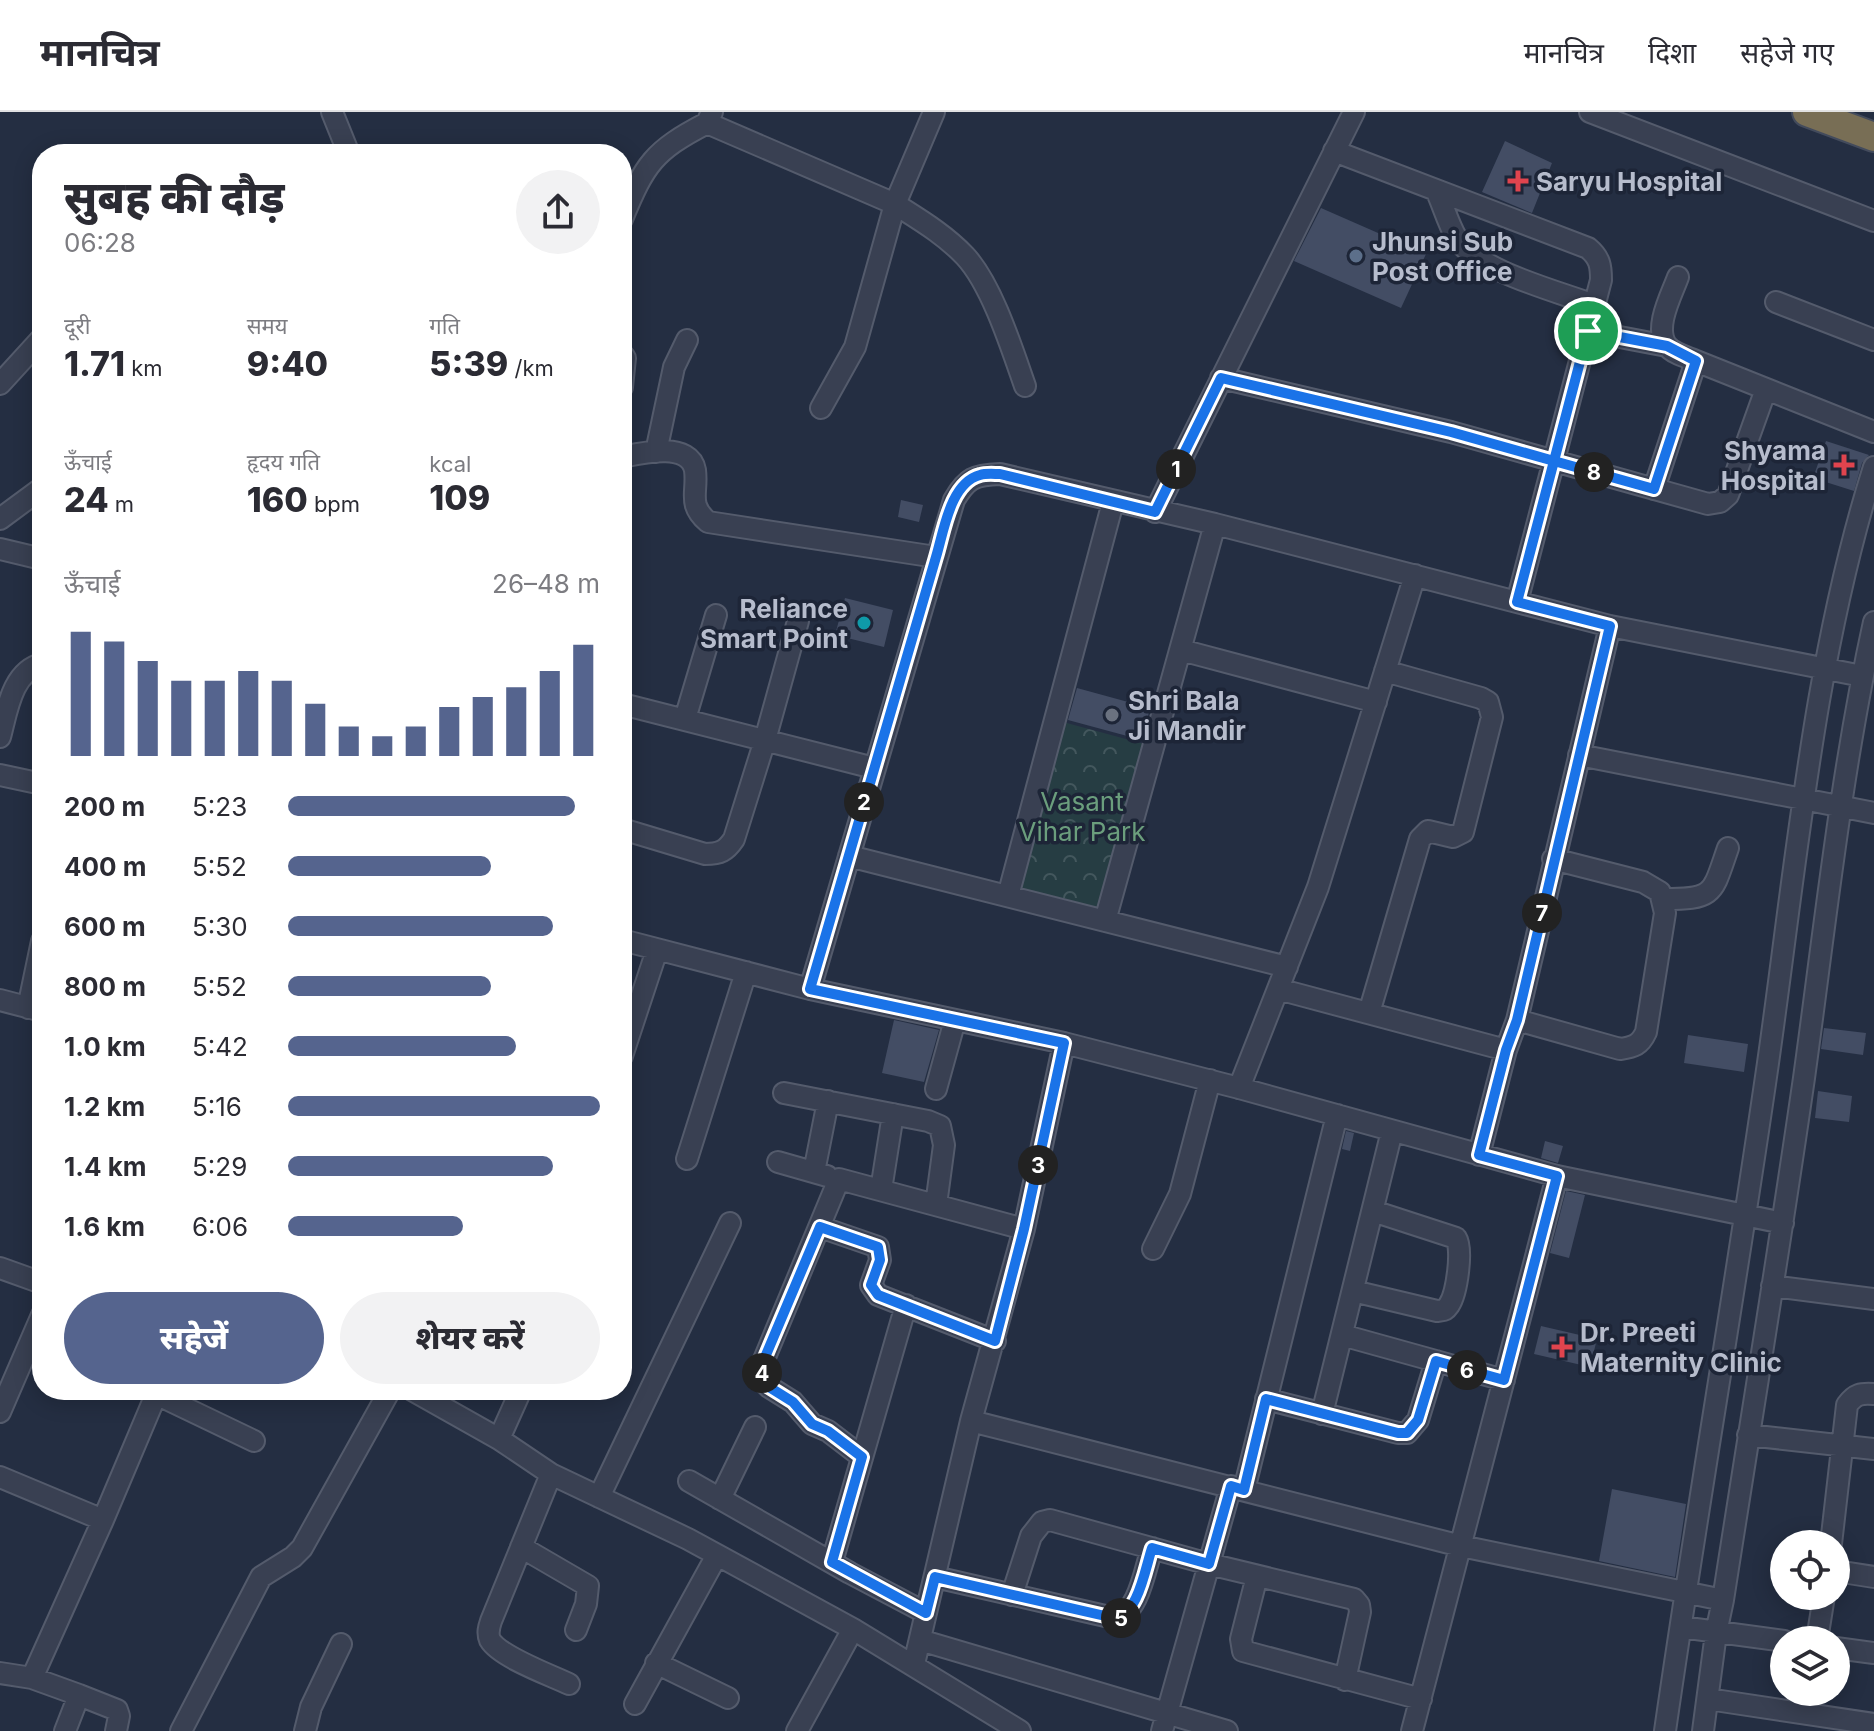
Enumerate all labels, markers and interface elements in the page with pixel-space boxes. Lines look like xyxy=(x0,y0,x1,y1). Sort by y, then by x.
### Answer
text: मानचित्र xyxy=(40,29,160,75)
text: मानचित्र xyxy=(1524,36,1604,70)
text: दिशा xyxy=(1648,36,1696,70)
text: सहेजे गए xyxy=(1740,36,1834,70)
place label: Saryu Hospital xyxy=(1536,166,1722,197)
text: सुबह की दौड़ xyxy=(64,170,285,224)
button: share xyxy=(516,170,600,254)
marker: Saryu Hospital xyxy=(1507,170,1529,192)
place label: Jhunsi Sub Post Office xyxy=(1372,226,1513,287)
text: 06:28 xyxy=(64,227,136,258)
marker: Jhunsi Sub Post Office xyxy=(1347,247,1365,265)
pin xyxy=(1554,297,1622,365)
icon: arrive xyxy=(1566,309,1610,353)
text: दूरी xyxy=(64,313,90,339)
text: समय xyxy=(247,313,287,339)
text: गति xyxy=(429,313,460,339)
text: 1.71 xyxy=(64,343,125,384)
text: 9:40 xyxy=(247,343,328,384)
text: 5:39 xyxy=(429,343,508,384)
text: km xyxy=(125,355,163,381)
text: /km xyxy=(508,355,554,381)
place label: Shyama Hospital xyxy=(1721,435,1826,496)
text: ऊँचाई xyxy=(64,449,112,475)
text: हृदय गति xyxy=(247,449,320,475)
pin: 1 xyxy=(1156,449,1196,489)
text: kcal xyxy=(429,451,471,477)
pin: 8 xyxy=(1574,452,1614,492)
marker: Shyama Hospital xyxy=(1833,454,1855,476)
text: 1 xyxy=(1171,456,1181,482)
text: 8 xyxy=(1587,459,1601,485)
text: 109 xyxy=(429,477,490,518)
text: 24 xyxy=(64,479,109,520)
text: 160 xyxy=(247,479,308,520)
text: m xyxy=(109,491,134,517)
text: bpm xyxy=(308,491,360,517)
text: ऊँचाई xyxy=(64,568,120,599)
text: 26–48 m xyxy=(492,568,600,599)
place label: Reliance Smart Point xyxy=(700,593,848,654)
marker: Reliance Smart Point xyxy=(855,614,873,632)
place label: Shri Bala Ji Mandir xyxy=(1128,685,1246,746)
marker: Shri Bala Ji Mandir xyxy=(1103,706,1121,724)
pin: 2 xyxy=(844,782,884,822)
park label: Vasant Vihar Park xyxy=(1019,786,1145,847)
text: 2 xyxy=(857,789,871,815)
text: 200 m xyxy=(64,791,145,822)
text: 5:23 xyxy=(192,791,247,822)
text: 400 m xyxy=(64,851,147,882)
text: 5:52 xyxy=(192,851,247,882)
pin: 7 xyxy=(1522,893,1562,933)
text: 7 xyxy=(1536,900,1548,926)
text: 600 m xyxy=(64,911,146,942)
text: 5:30 xyxy=(192,911,248,942)
text: 800 m xyxy=(64,971,146,1002)
text: 5:52 xyxy=(192,971,247,1002)
text: 1.0 km xyxy=(64,1031,146,1062)
text: 5:42 xyxy=(192,1031,248,1062)
text: 1.2 km xyxy=(64,1091,145,1122)
text: 5:16 xyxy=(192,1091,242,1122)
pin: 3 xyxy=(1018,1145,1058,1185)
text: 1.4 km xyxy=(64,1151,146,1182)
text: 5:29 xyxy=(192,1151,247,1182)
text: 3 xyxy=(1031,1152,1045,1178)
text: 1.6 km xyxy=(64,1211,145,1242)
text: 6:06 xyxy=(192,1211,248,1242)
button: सहेजें xyxy=(64,1292,324,1384)
button: शेयर करें xyxy=(340,1292,600,1384)
place label: Dr. Preeti Maternity Clinic xyxy=(1580,1317,1782,1378)
marker: Dr. Preeti Maternity Clinic xyxy=(1551,1336,1573,1358)
pin: 6 xyxy=(1447,1350,1487,1390)
pin: 4 xyxy=(742,1353,782,1393)
text: 6 xyxy=(1460,1357,1474,1383)
text: 4 xyxy=(755,1360,769,1386)
map controls xyxy=(1770,1530,1850,1706)
button: locate xyxy=(1770,1530,1850,1610)
pin: 5 xyxy=(1101,1598,1141,1638)
text: 5 xyxy=(1114,1605,1128,1631)
button: layers xyxy=(1770,1626,1850,1706)

